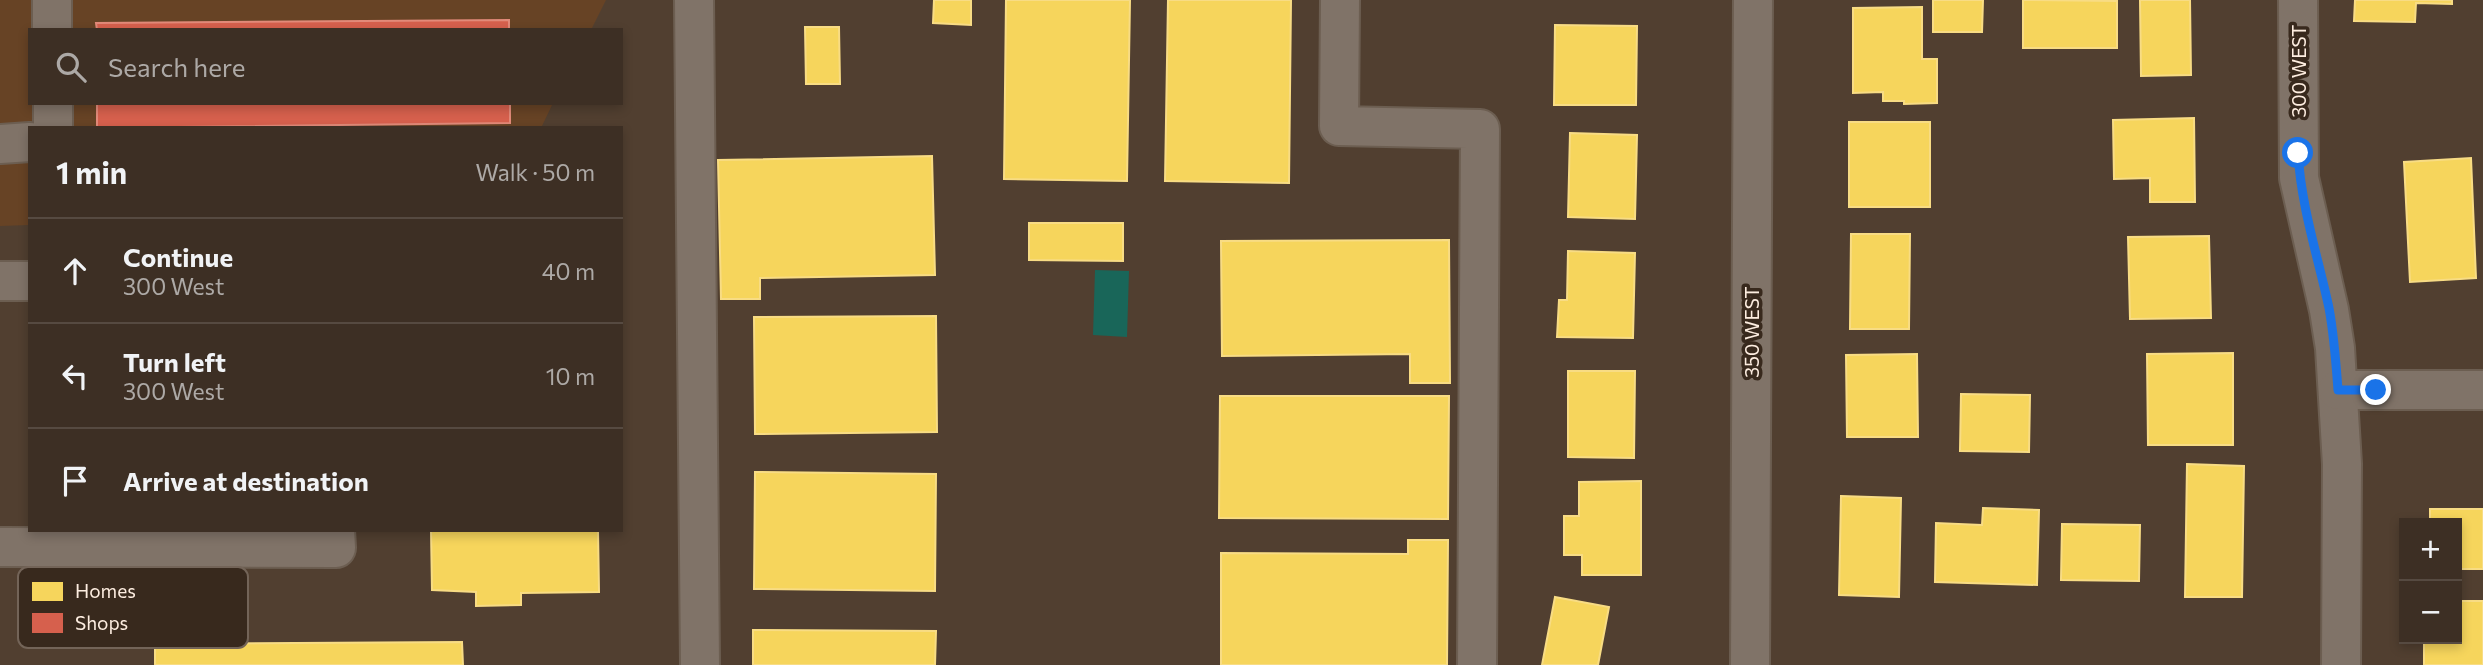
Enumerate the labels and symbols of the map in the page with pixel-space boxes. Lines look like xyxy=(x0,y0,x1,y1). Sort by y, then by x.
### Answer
street label: 300 WEST xyxy=(2287,24,2310,118)
route start xyxy=(2282,137,2313,168)
street label: 350 WEST xyxy=(1740,286,1763,378)
route end xyxy=(2360,374,2391,405)
legend xyxy=(18,567,248,648)
text: Homes xyxy=(75,579,136,602)
text: Shops xyxy=(75,611,128,634)

